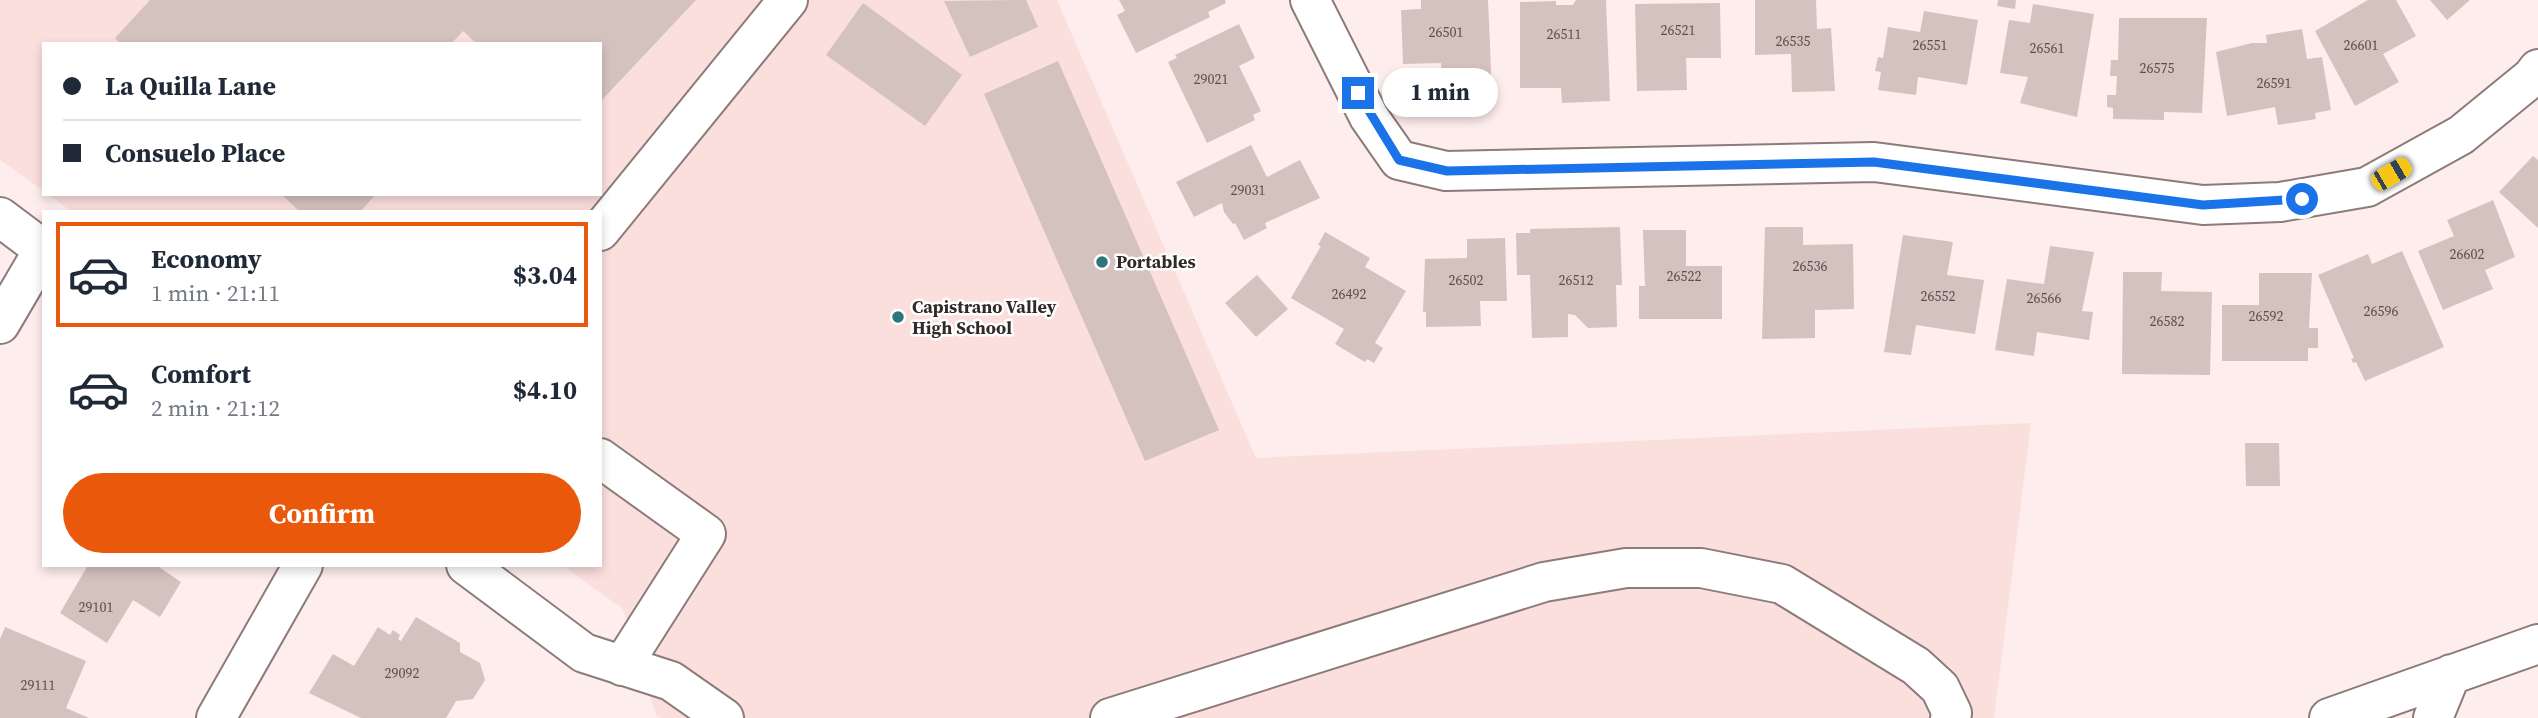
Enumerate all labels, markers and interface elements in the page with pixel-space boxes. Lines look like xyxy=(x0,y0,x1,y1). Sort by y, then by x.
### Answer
house number: 26521 xyxy=(1661,20,1696,40)
house number: 26501 xyxy=(1429,22,1464,42)
house number: 26511 xyxy=(1547,24,1582,44)
house number: 26535 xyxy=(1776,31,1811,51)
house number: 26551 xyxy=(1913,35,1948,55)
house number: 26601 xyxy=(2344,35,2379,55)
house number: 26561 xyxy=(2030,38,2065,58)
house number: 26575 xyxy=(2140,58,2175,78)
text: La Quilla Lane xyxy=(105,68,276,104)
callout: 1 min xyxy=(1382,68,1498,118)
house number: 29021 xyxy=(1194,69,1229,89)
house number: 26591 xyxy=(2257,73,2292,93)
text: 1 min xyxy=(1410,76,1470,108)
route end xyxy=(1342,77,1374,109)
text: Consuelo Place xyxy=(105,135,285,171)
car xyxy=(2368,154,2415,194)
house number: 29031 xyxy=(1231,180,1266,200)
route start xyxy=(2286,183,2318,215)
text: Economy xyxy=(151,241,262,277)
icon: car xyxy=(67,243,130,306)
house number: 26602 xyxy=(2450,244,2485,264)
place label: Portables xyxy=(1116,249,1196,274)
marker: Portables xyxy=(1094,254,1110,270)
house number: 26536 xyxy=(1793,256,1828,276)
text: $3.04 xyxy=(513,257,577,293)
house number: 26522 xyxy=(1667,266,1702,286)
house number: 26502 xyxy=(1449,270,1484,290)
house number: 26512 xyxy=(1559,270,1594,290)
text: 1 min · 21:11 xyxy=(151,277,280,309)
house number: 26492 xyxy=(1332,284,1367,304)
house number: 26552 xyxy=(1921,286,1956,306)
house number: 26566 xyxy=(2027,288,2062,308)
place label: Capistrano Valley High School xyxy=(912,294,1057,340)
house number: 26596 xyxy=(2364,301,2399,321)
house number: 26592 xyxy=(2249,306,2284,326)
marker: Capistrano Valley High School xyxy=(890,309,906,325)
house number: 26582 xyxy=(2150,311,2185,331)
text: Comfort xyxy=(151,356,251,392)
icon: car xyxy=(67,358,130,421)
text: $4.10 xyxy=(513,372,577,408)
text: 2 min · 21:12 xyxy=(151,392,280,424)
button: Confirm xyxy=(63,473,581,553)
house number: 29101 xyxy=(79,597,114,617)
house number: 29092 xyxy=(385,663,420,683)
house number: 29111 xyxy=(21,675,56,695)

